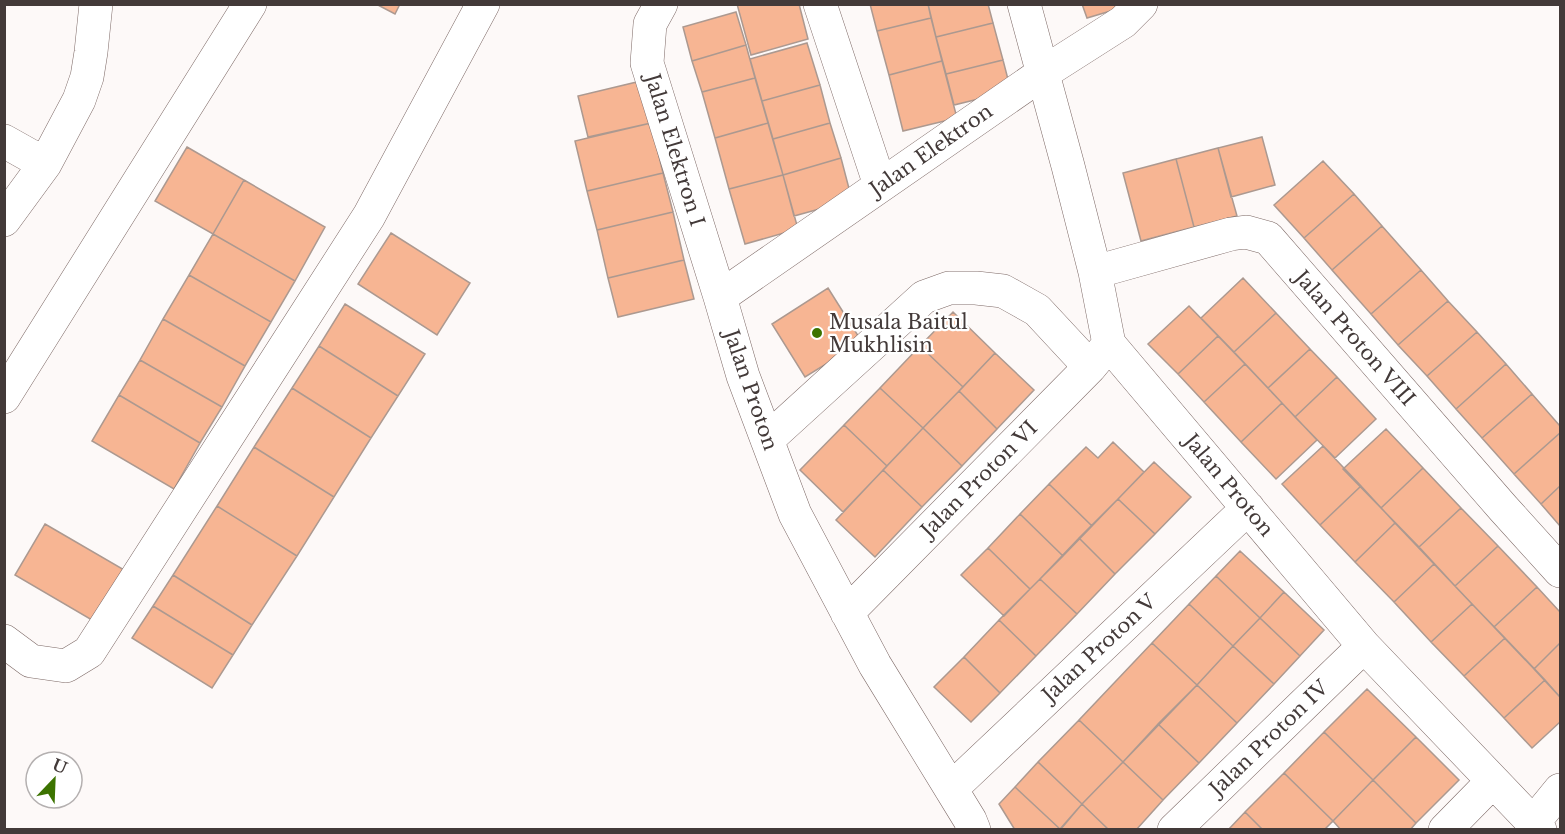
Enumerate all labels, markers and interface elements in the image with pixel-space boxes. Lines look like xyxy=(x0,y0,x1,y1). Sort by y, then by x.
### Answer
street label: Jalan Elektron I xyxy=(640,68,710,229)
street label: Jalan Elektron xyxy=(863,99,997,203)
street label: Jalan Proton VIII xyxy=(1288,263,1420,411)
place label: Musala Baitul Mukhlisin xyxy=(829,310,968,357)
street label: Jalan Proton xyxy=(718,324,783,454)
marker: Musala Baitul Mukhlisin xyxy=(810,326,824,340)
street label: Jalan Proton VI xyxy=(914,416,1042,544)
street label: Jalan Proton xyxy=(1177,427,1279,541)
street label: Jalan Proton V xyxy=(1035,589,1161,709)
street label: Jalan Proton IV xyxy=(1203,675,1334,803)
north arrow xyxy=(24,750,84,810)
text: U xyxy=(49,754,70,778)

